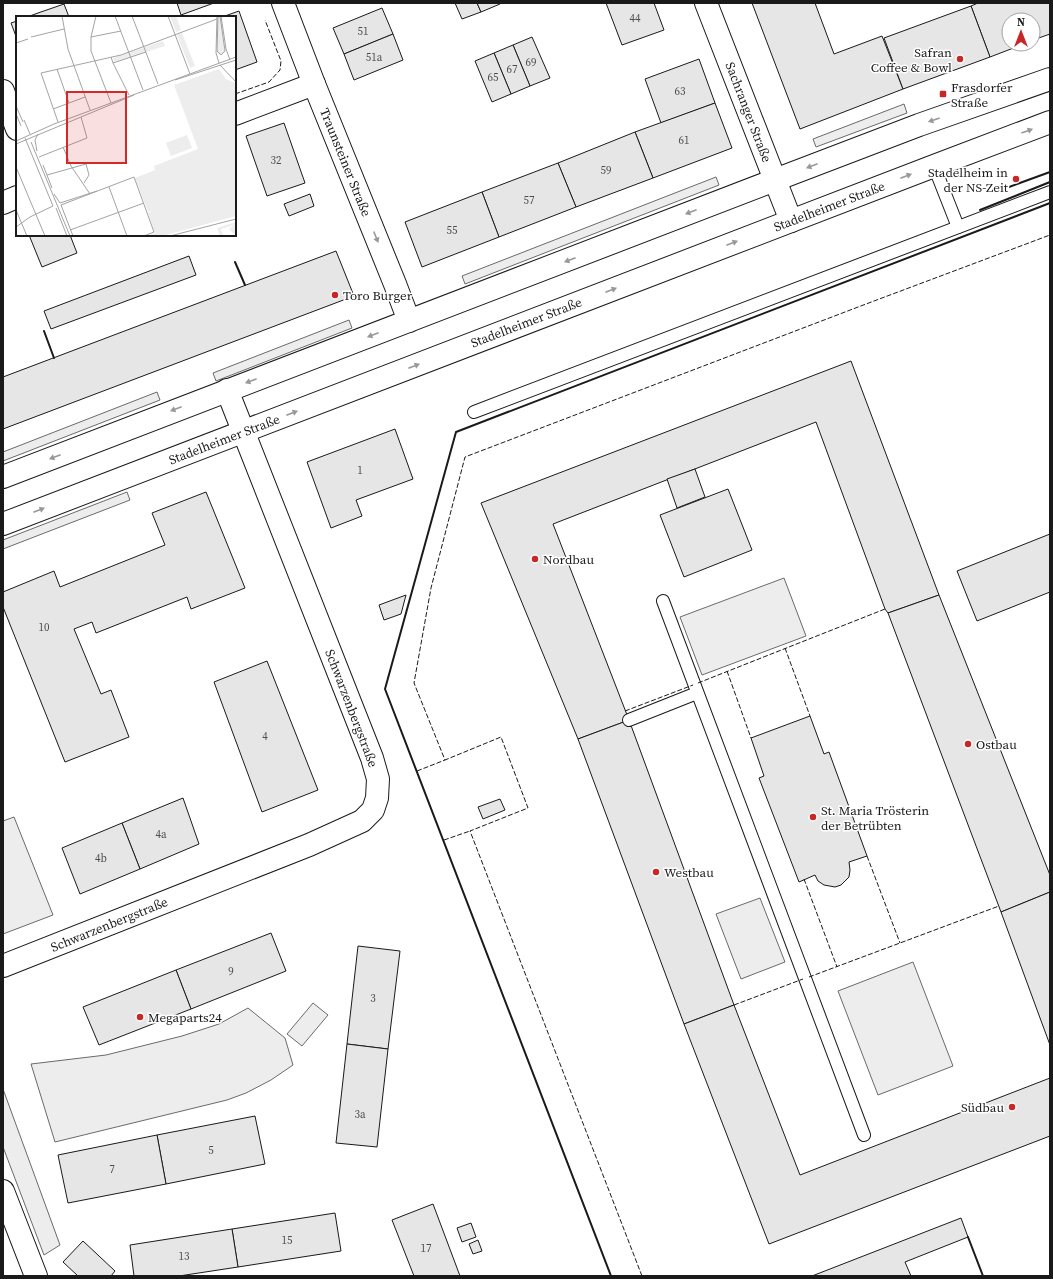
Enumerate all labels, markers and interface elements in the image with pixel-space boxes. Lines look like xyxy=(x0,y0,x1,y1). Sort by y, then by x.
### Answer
house number: 44 xyxy=(630,11,641,26)
north arrow xyxy=(1001,12,1041,52)
text: N xyxy=(1017,15,1025,30)
inset map xyxy=(16,16,236,236)
house number: 51 xyxy=(358,24,369,39)
place label: Safran Coffee & Bowl xyxy=(871,44,952,76)
house number: 51a xyxy=(366,50,383,65)
marker: Safran Coffee & Bowl xyxy=(955,54,965,64)
house number: 69 xyxy=(526,55,537,70)
street label: Sachranger Straße xyxy=(722,60,776,165)
house number: 67 xyxy=(507,62,518,77)
house number: 65 xyxy=(488,70,499,85)
place label: Frasdorfer Straße xyxy=(951,79,1013,111)
house number: 63 xyxy=(675,84,686,99)
marker: Frasdorfer Straße xyxy=(938,89,948,99)
street label: Traunsteiner Straße xyxy=(316,106,375,219)
one-way arrow xyxy=(928,118,940,124)
one-way arrow xyxy=(1022,127,1034,133)
house number: 61 xyxy=(679,133,690,148)
house number: 32 xyxy=(271,153,282,168)
house number: 59 xyxy=(601,163,612,178)
one-way arrow xyxy=(806,163,818,169)
place label: Stadelheim in der NS-Zeit xyxy=(928,164,1009,196)
one-way arrow xyxy=(900,173,912,179)
marker: Stadelheim in der NS-Zeit xyxy=(1011,174,1021,184)
street label: Stadelheimer Straße xyxy=(771,177,887,235)
house number: 57 xyxy=(524,193,535,208)
one-way arrow xyxy=(684,210,696,216)
house number: 55 xyxy=(447,223,458,238)
one-way arrow xyxy=(374,231,380,243)
one-way arrow xyxy=(727,240,739,246)
one-way arrow xyxy=(563,257,575,263)
one-way arrow xyxy=(606,286,618,292)
place label: Toro Burger xyxy=(343,287,413,304)
marker: Toro Burger xyxy=(330,290,340,300)
street label: Stadelheimer Straße xyxy=(468,293,584,351)
one-way arrow xyxy=(366,332,378,338)
one-way arrow xyxy=(408,362,420,368)
one-way arrow xyxy=(245,378,257,384)
one-way arrow xyxy=(170,407,182,413)
one-way arrow xyxy=(287,409,299,415)
street label: Stadelheimer Straße xyxy=(166,410,282,468)
one-way arrow xyxy=(49,454,61,460)
house number: 1 xyxy=(357,463,363,478)
one-way arrow xyxy=(34,506,46,512)
place label: Nordbau xyxy=(543,551,594,568)
marker: Nordbau xyxy=(530,554,540,564)
house number: 10 xyxy=(39,620,50,635)
street label: Schwarzenbergstraße xyxy=(321,647,382,770)
house number: 4 xyxy=(262,729,268,744)
place label: Ostbau xyxy=(976,736,1017,753)
marker: Ostbau xyxy=(963,739,973,749)
place label: St. Maria Trösterin der Betrübten xyxy=(821,802,929,834)
marker: St. Maria Trösterin der Betrübten xyxy=(808,812,818,822)
house number: 4a xyxy=(155,827,167,842)
house number: 4b xyxy=(95,851,107,866)
place label: Westbau xyxy=(664,864,714,881)
marker: Westbau xyxy=(651,867,661,877)
street label: Schwarzenbergstraße xyxy=(48,893,171,956)
house number: 9 xyxy=(228,964,234,979)
house number: 3 xyxy=(370,991,376,1006)
place label: Megaparts24 xyxy=(148,1009,222,1026)
marker: Megaparts24 xyxy=(135,1012,145,1022)
place label: Südbau xyxy=(961,1099,1004,1116)
marker: Südbau xyxy=(1007,1102,1017,1112)
house number: 3a xyxy=(354,1107,366,1122)
house number: 5 xyxy=(208,1143,214,1158)
house number: 7 xyxy=(109,1162,115,1177)
house number: 15 xyxy=(282,1233,293,1248)
house number: 17 xyxy=(421,1241,432,1256)
house number: 13 xyxy=(179,1249,190,1264)

